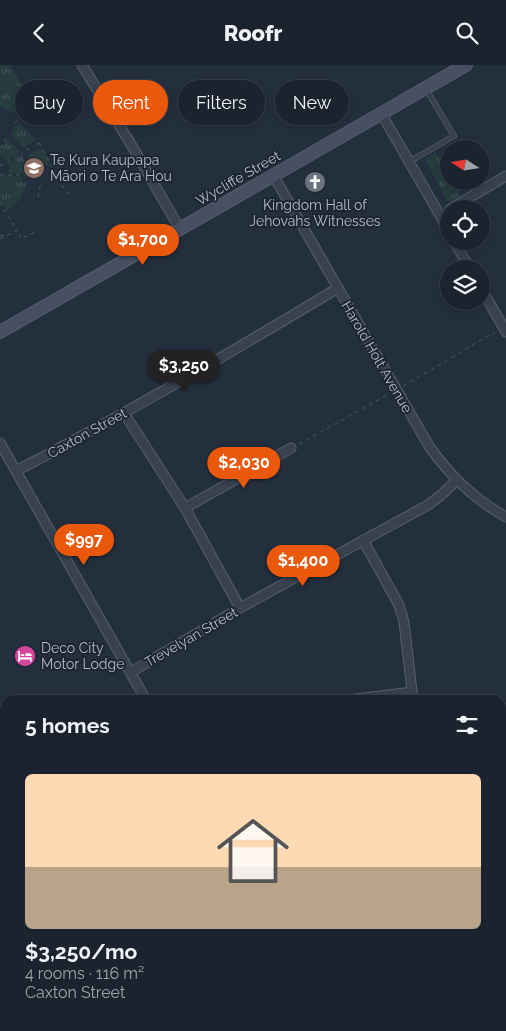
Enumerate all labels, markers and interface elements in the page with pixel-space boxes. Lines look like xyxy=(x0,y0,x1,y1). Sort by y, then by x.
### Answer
icon: back xyxy=(25,19,53,47)
icon: search xyxy=(453,19,481,47)
text: Roofr xyxy=(224,20,282,46)
chip: Buy xyxy=(15,80,83,125)
chip: Rent xyxy=(93,80,168,125)
chip: Filters xyxy=(178,80,265,125)
chip: New xyxy=(275,80,349,125)
north arrow xyxy=(440,140,490,190)
map controls xyxy=(440,140,490,310)
street label: Wycliffe Street xyxy=(193,147,283,209)
place label: Te Kura Kaupapa Māori o Te Ara Hou xyxy=(50,152,172,184)
school or university icon: Te Kura Kaupapa Māori o Te Ara Hou xyxy=(22,156,46,180)
church icon: Kingdom Hall of Jehovahs Witnesses xyxy=(303,170,327,194)
place label: Kingdom Hall of Jehovahs Witnesses xyxy=(249,197,381,229)
button: locate xyxy=(440,200,490,250)
pin: $1,700 xyxy=(102,223,184,266)
text: $1,700 xyxy=(118,230,168,249)
button: layers xyxy=(440,260,490,310)
street label: Harold Holt Avenue xyxy=(338,298,416,416)
pin: $3,250 xyxy=(143,349,225,392)
text: $3,250 xyxy=(159,356,209,375)
street label: Caxton Street xyxy=(45,405,130,461)
pin: $2,030 xyxy=(203,447,285,489)
text: $2,030 xyxy=(218,453,270,472)
pin: $997 xyxy=(54,523,114,566)
text: $997 xyxy=(65,530,103,549)
pin: $1,400 xyxy=(262,545,344,587)
text: $1,400 xyxy=(278,551,328,570)
street label: Trevelyan Street xyxy=(142,604,241,670)
place label: Deco City Motor Lodge xyxy=(41,640,124,672)
hotel icon: Deco City Motor Lodge xyxy=(13,644,37,668)
icon: filters xyxy=(453,711,481,739)
text: 5 homes xyxy=(25,713,110,738)
icon: home xyxy=(208,806,298,896)
text: $3,250/mo xyxy=(25,939,137,964)
text: 4 rooms · 116 m² xyxy=(25,964,144,983)
text: Caxton Street xyxy=(25,983,125,1002)

